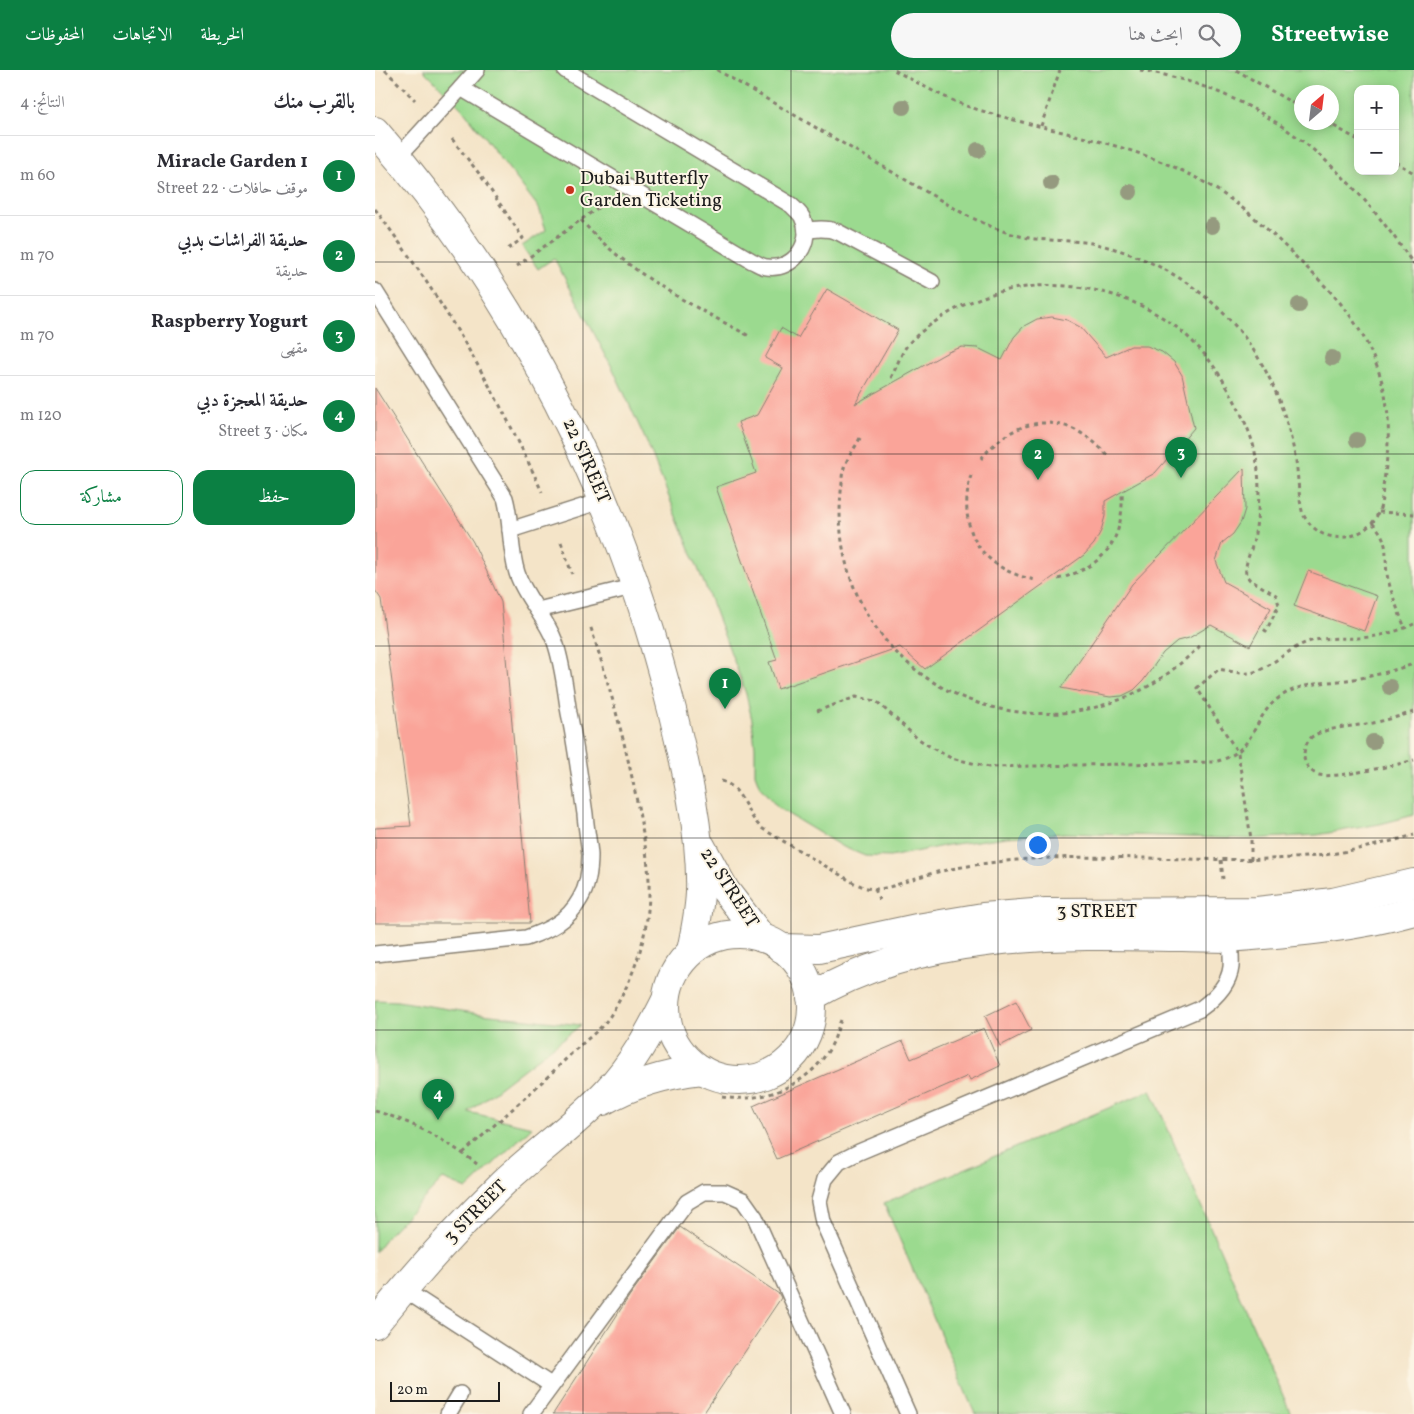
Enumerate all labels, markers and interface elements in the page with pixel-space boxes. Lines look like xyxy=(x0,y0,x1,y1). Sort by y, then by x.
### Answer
search box xyxy=(891,13,1241,58)
text: Streetwise xyxy=(1271,18,1389,52)
icon: search xyxy=(1195,21,1223,49)
text: ابحث هنا xyxy=(1128,22,1183,48)
text: المحفوظات xyxy=(25,23,84,48)
text: الاتجاهات xyxy=(112,23,172,48)
text: الخريطة xyxy=(200,23,244,48)
north arrow xyxy=(1294,85,1339,130)
map controls xyxy=(1354,85,1399,175)
button: + xyxy=(1354,85,1399,130)
text: بالقرب منك xyxy=(273,88,355,117)
text: النتائج: 4 xyxy=(20,92,65,114)
button: − xyxy=(1354,130,1399,175)
text: Miracle Garden 1 xyxy=(157,149,308,175)
text: 60 m xyxy=(20,165,55,187)
text: 1 xyxy=(336,165,342,187)
place label: Dubai Butterfly Garden Ticketing xyxy=(580,166,722,214)
text: موقف حافلات · 22 Street xyxy=(156,178,308,200)
marker: Dubai Butterfly Garden Ticketing xyxy=(564,184,576,196)
text: حديقة الفراشات بدبي xyxy=(178,228,308,254)
text: 70 m xyxy=(20,245,54,267)
text: 2 xyxy=(335,245,343,267)
text: حديقة xyxy=(276,261,308,283)
text: Raspberry Yogurt xyxy=(151,309,308,335)
text: 70 m xyxy=(20,325,54,347)
text: 3 xyxy=(335,325,343,347)
text: مقهى xyxy=(280,338,308,360)
text: حديقة المعجزة دبي xyxy=(197,388,308,414)
text: 120 m xyxy=(20,405,62,427)
text: 4 xyxy=(334,405,344,427)
street label: 22 STREET xyxy=(556,414,616,508)
text: مكان · 3 Street xyxy=(218,421,308,443)
pin: 3 xyxy=(1165,437,1197,478)
pin: 2 xyxy=(1022,439,1054,480)
button: مشاركة xyxy=(20,470,183,525)
button: حفظ xyxy=(193,470,355,525)
pin: 1 xyxy=(709,668,741,709)
your location xyxy=(1025,832,1051,858)
street label: 22 STREET xyxy=(693,843,765,933)
street label: 3 STREET xyxy=(1057,899,1137,925)
pin: 4 xyxy=(422,1079,454,1120)
street label: 3 STREET xyxy=(438,1174,514,1250)
scale bar xyxy=(390,1379,500,1402)
text: 20 m xyxy=(397,1381,428,1400)

